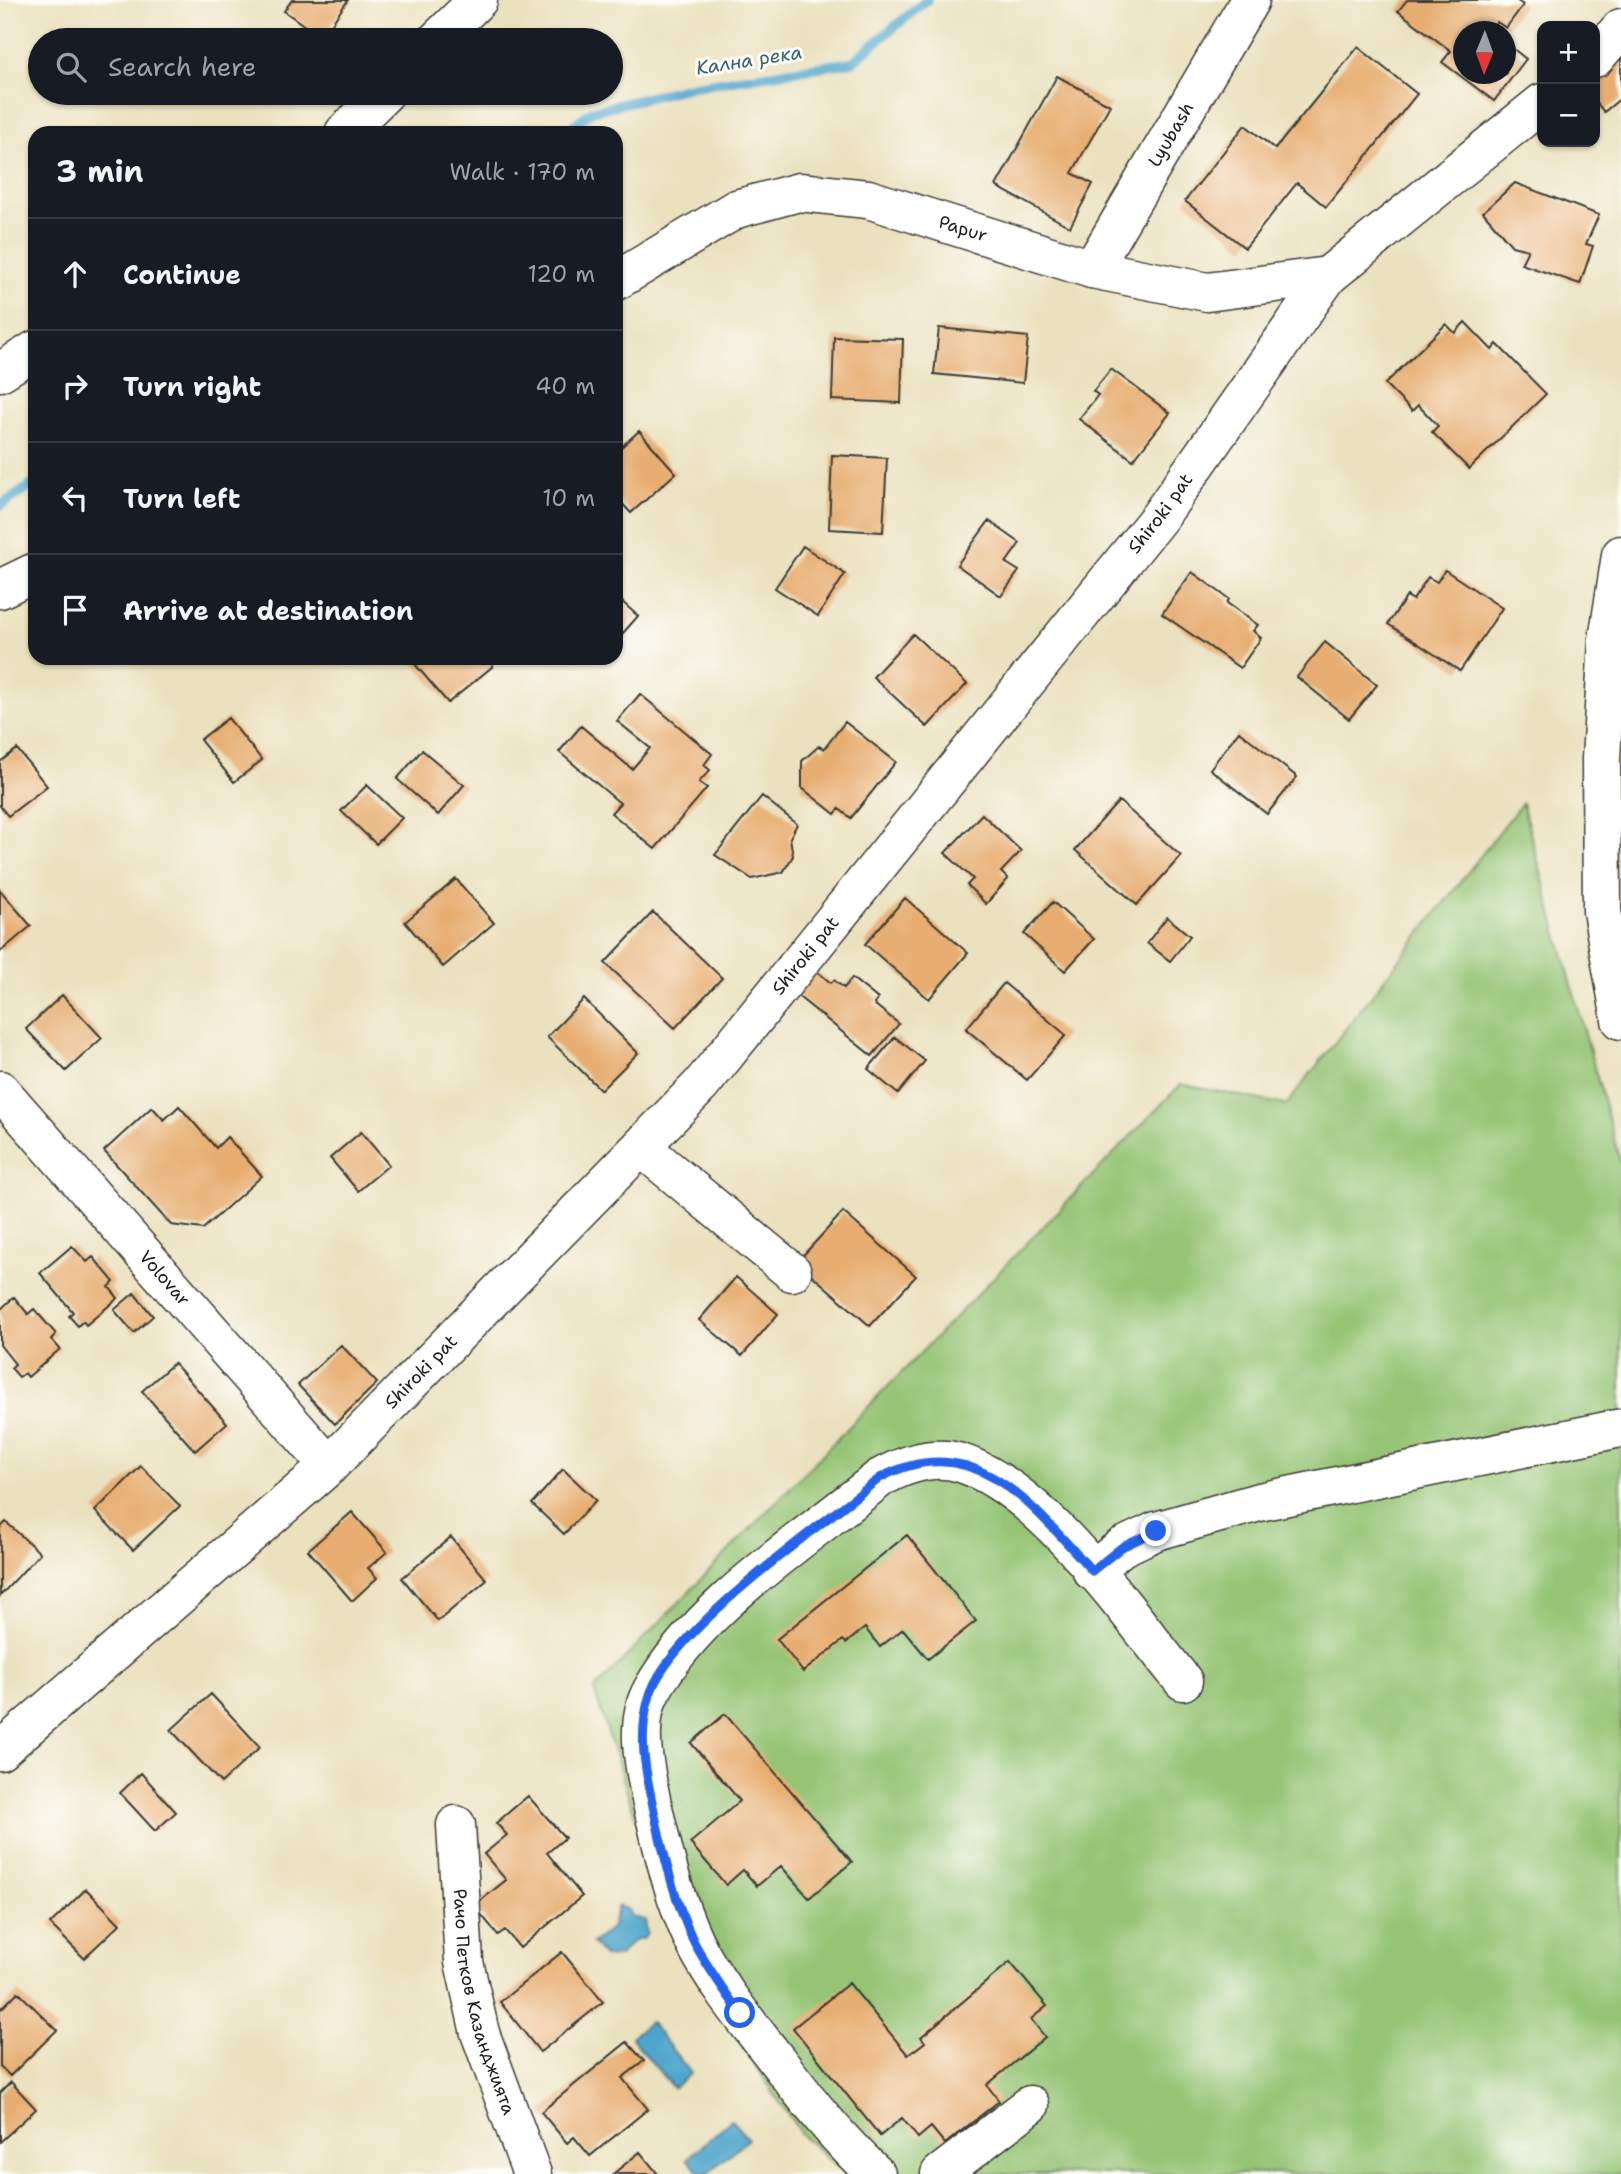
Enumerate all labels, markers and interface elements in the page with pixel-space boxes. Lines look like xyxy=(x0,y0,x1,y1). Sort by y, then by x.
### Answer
north arrow xyxy=(1453,21,1516,84)
map controls xyxy=(1537,21,1600,147)
button: + xyxy=(1537,21,1600,84)
search box xyxy=(28,28,623,105)
water label: Кална река xyxy=(694,39,804,81)
icon: search xyxy=(52,48,90,86)
text: Search here xyxy=(108,49,257,84)
button: − xyxy=(1537,84,1600,147)
street label: Lyubash xyxy=(1143,98,1199,171)
text: 3 min xyxy=(56,151,143,192)
text: Walk · 170 m xyxy=(450,157,595,187)
street label: Papur xyxy=(936,210,990,248)
icon: ahead xyxy=(56,255,94,293)
text: Continue xyxy=(123,257,241,292)
text: 120 m xyxy=(527,259,595,289)
icon: right xyxy=(56,367,94,405)
text: Turn right xyxy=(123,369,261,404)
text: 40 m xyxy=(535,371,595,401)
street label: Shiroki pat xyxy=(1122,469,1198,559)
icon: left xyxy=(56,479,94,517)
text: Turn left xyxy=(123,481,240,516)
text: 10 m xyxy=(542,483,595,513)
icon: arrive xyxy=(56,591,94,629)
text: Arrive at destination xyxy=(123,593,413,628)
street label: Shiroki pat xyxy=(766,911,844,1000)
street label: Volovar xyxy=(134,1245,195,1311)
street label: Shiroki pat xyxy=(379,1330,463,1414)
route end xyxy=(1140,1515,1171,1546)
street label: Рачо Петков Казанджията xyxy=(448,1888,521,2118)
route start xyxy=(724,1997,755,2028)

